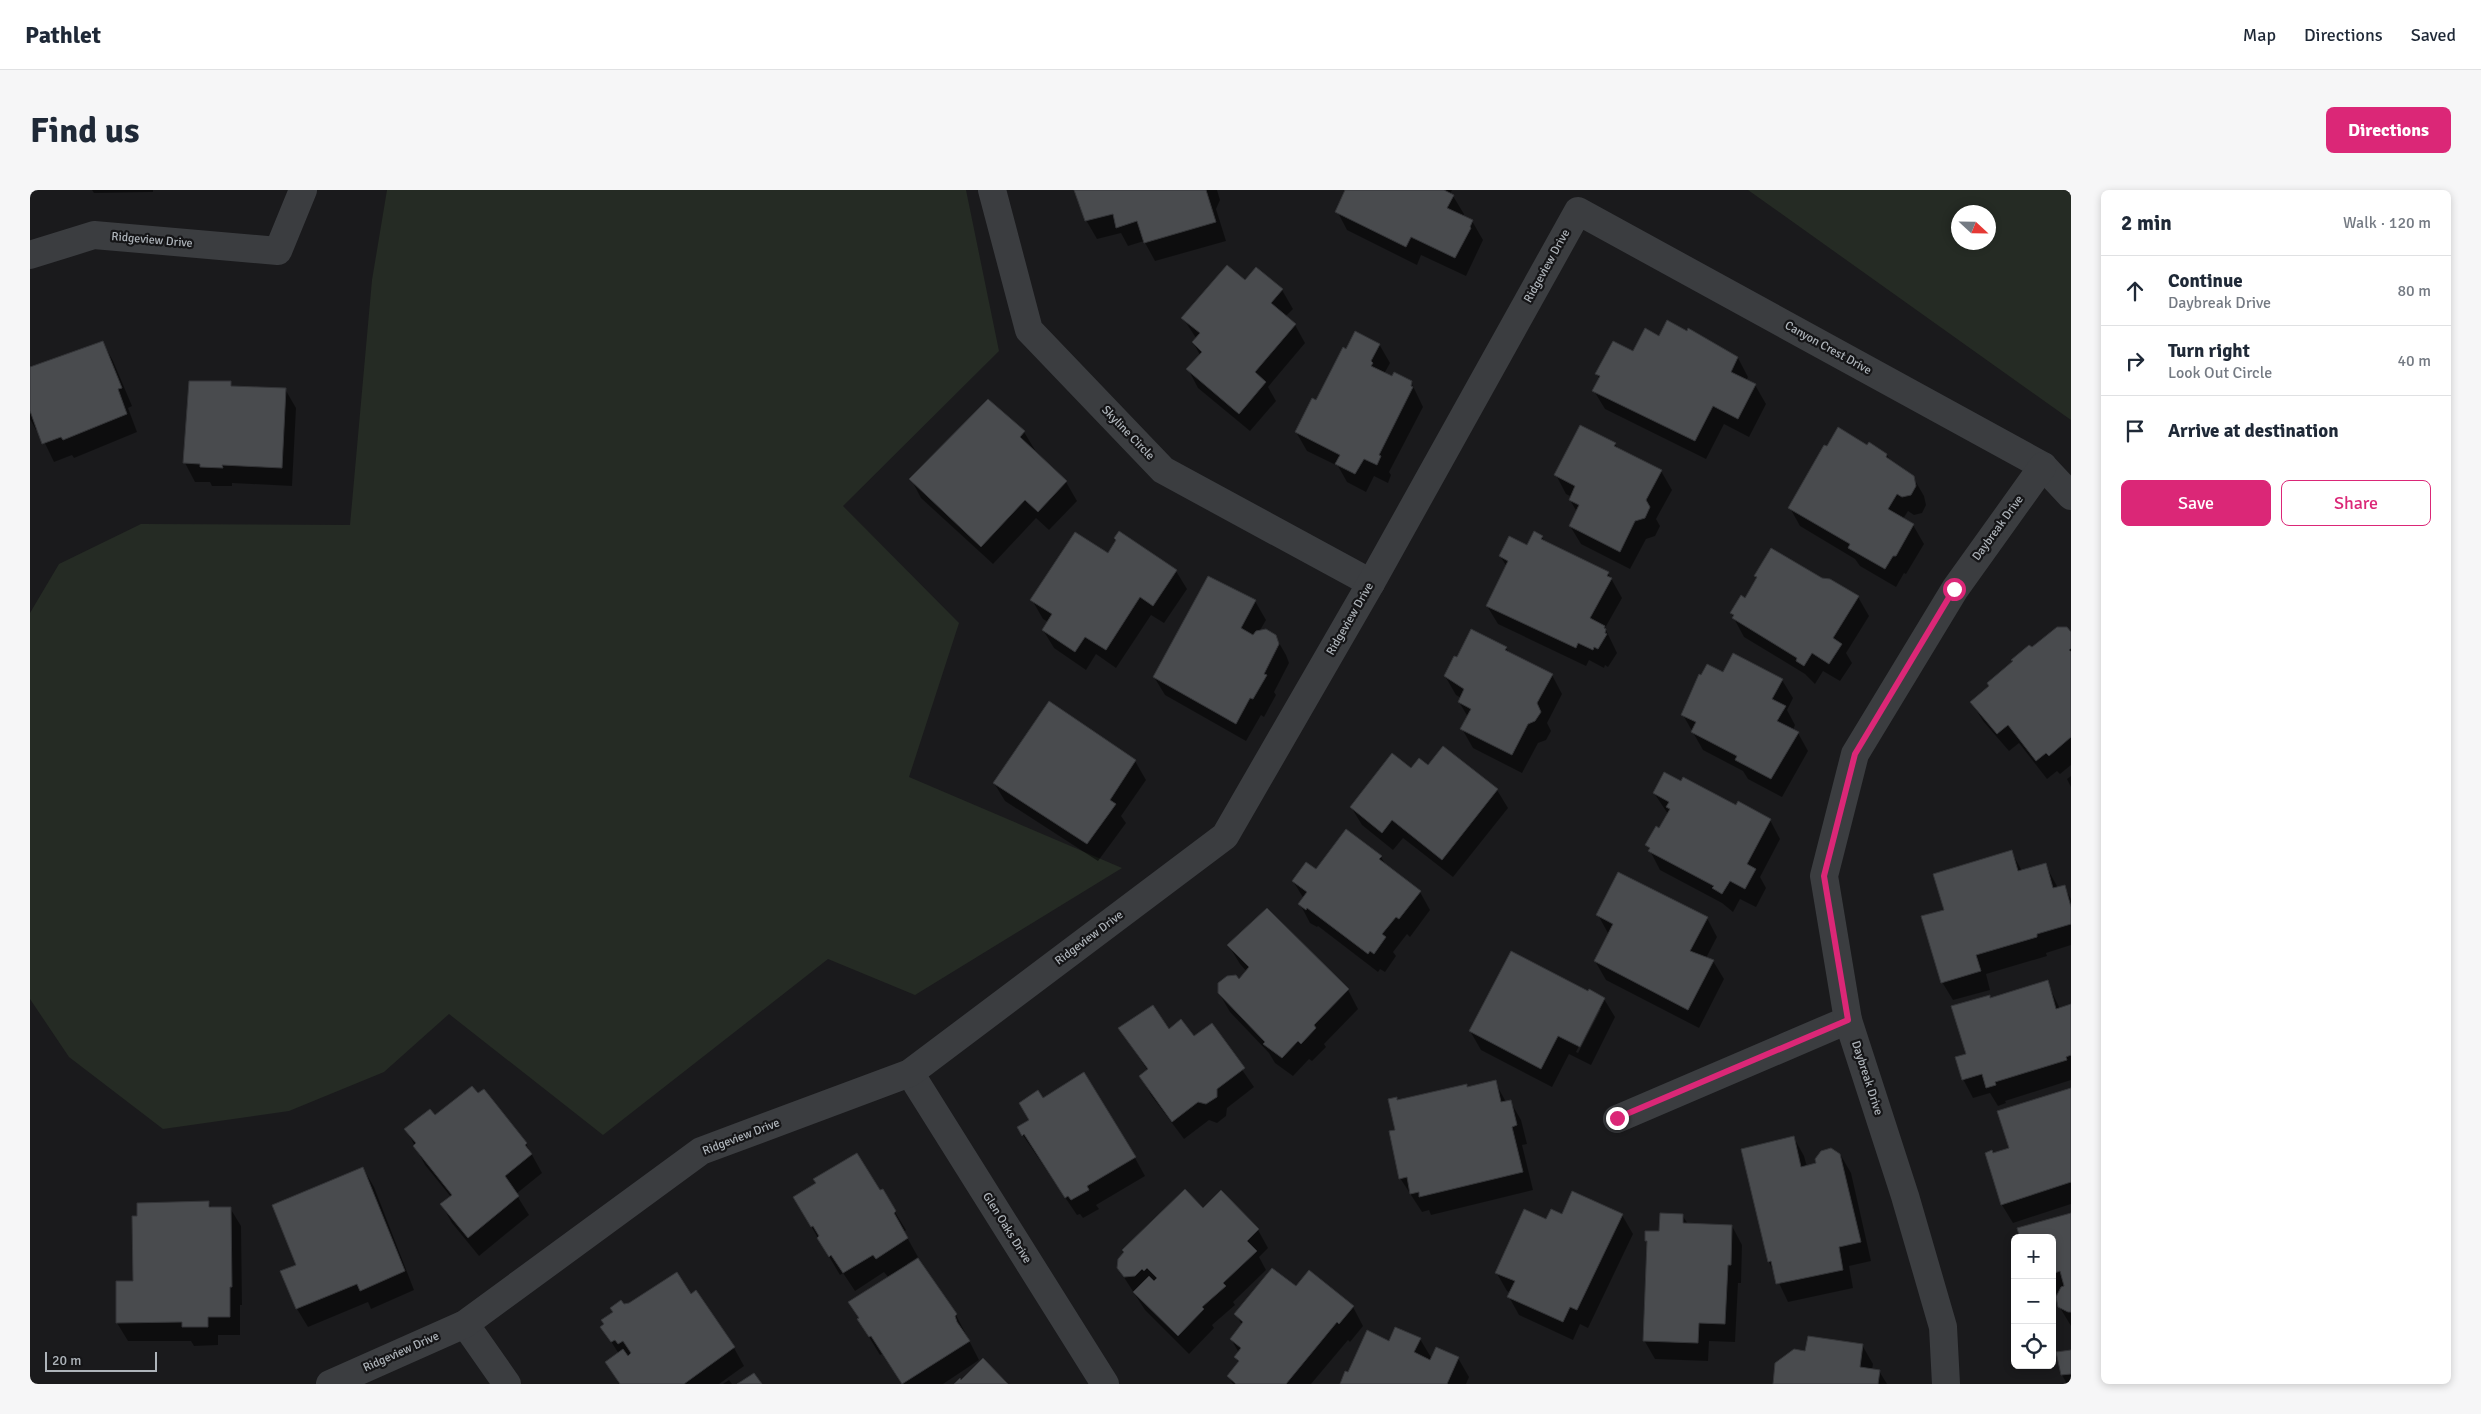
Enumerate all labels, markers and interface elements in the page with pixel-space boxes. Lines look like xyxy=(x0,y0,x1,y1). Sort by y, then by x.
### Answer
text: Pathlet xyxy=(25,20,101,50)
text: Map xyxy=(2243,24,2276,46)
text: Directions xyxy=(2304,24,2383,46)
text: Saved xyxy=(2411,24,2456,46)
button: Directions xyxy=(2326,107,2451,153)
text: Find us xyxy=(30,109,140,152)
north arrow xyxy=(1951,205,1996,250)
text: 2 min xyxy=(2121,210,2172,236)
text: Walk · 120 m xyxy=(2343,213,2431,233)
street label: Ridgeview Drive xyxy=(1521,227,1573,305)
street label: Ridgeview Drive xyxy=(111,229,193,251)
text: Continue xyxy=(2168,269,2243,293)
icon: ahead xyxy=(2121,277,2149,305)
text: 80 m xyxy=(2397,281,2431,301)
text: Daybreak Drive xyxy=(2168,293,2271,313)
street label: Canyon Crest Drive xyxy=(1782,318,1874,378)
text: Turn right xyxy=(2168,339,2250,363)
icon: right xyxy=(2121,347,2149,375)
text: 40 m xyxy=(2397,351,2431,371)
text: Look Out Circle xyxy=(2168,363,2272,383)
street label: Skyline Circle xyxy=(1098,403,1158,463)
icon: arrive xyxy=(2121,417,2149,445)
text: Arrive at destination xyxy=(2168,419,2339,443)
button: Save xyxy=(2121,480,2271,526)
button: Share xyxy=(2281,480,2431,526)
street label: Daybreak Drive xyxy=(1969,492,2027,564)
route start xyxy=(1943,578,1966,601)
street label: Ridgeview Drive xyxy=(1323,580,1377,658)
street label: Ridgeview Drive xyxy=(1052,907,1126,969)
street label: Daybreak Drive xyxy=(1848,1039,1886,1117)
route end xyxy=(1606,1107,1629,1130)
street label: Ridgeview Drive xyxy=(700,1115,782,1159)
street label: Glen Oaks Drive xyxy=(979,1190,1035,1266)
map controls xyxy=(2011,1234,2056,1369)
button: + xyxy=(2011,1234,2056,1279)
button: − xyxy=(2011,1279,2056,1324)
button: locate xyxy=(2011,1324,2056,1369)
street label: Ridgeview Drive xyxy=(361,1329,441,1375)
scale bar xyxy=(45,1349,158,1372)
text: 20 m xyxy=(52,1352,81,1369)

